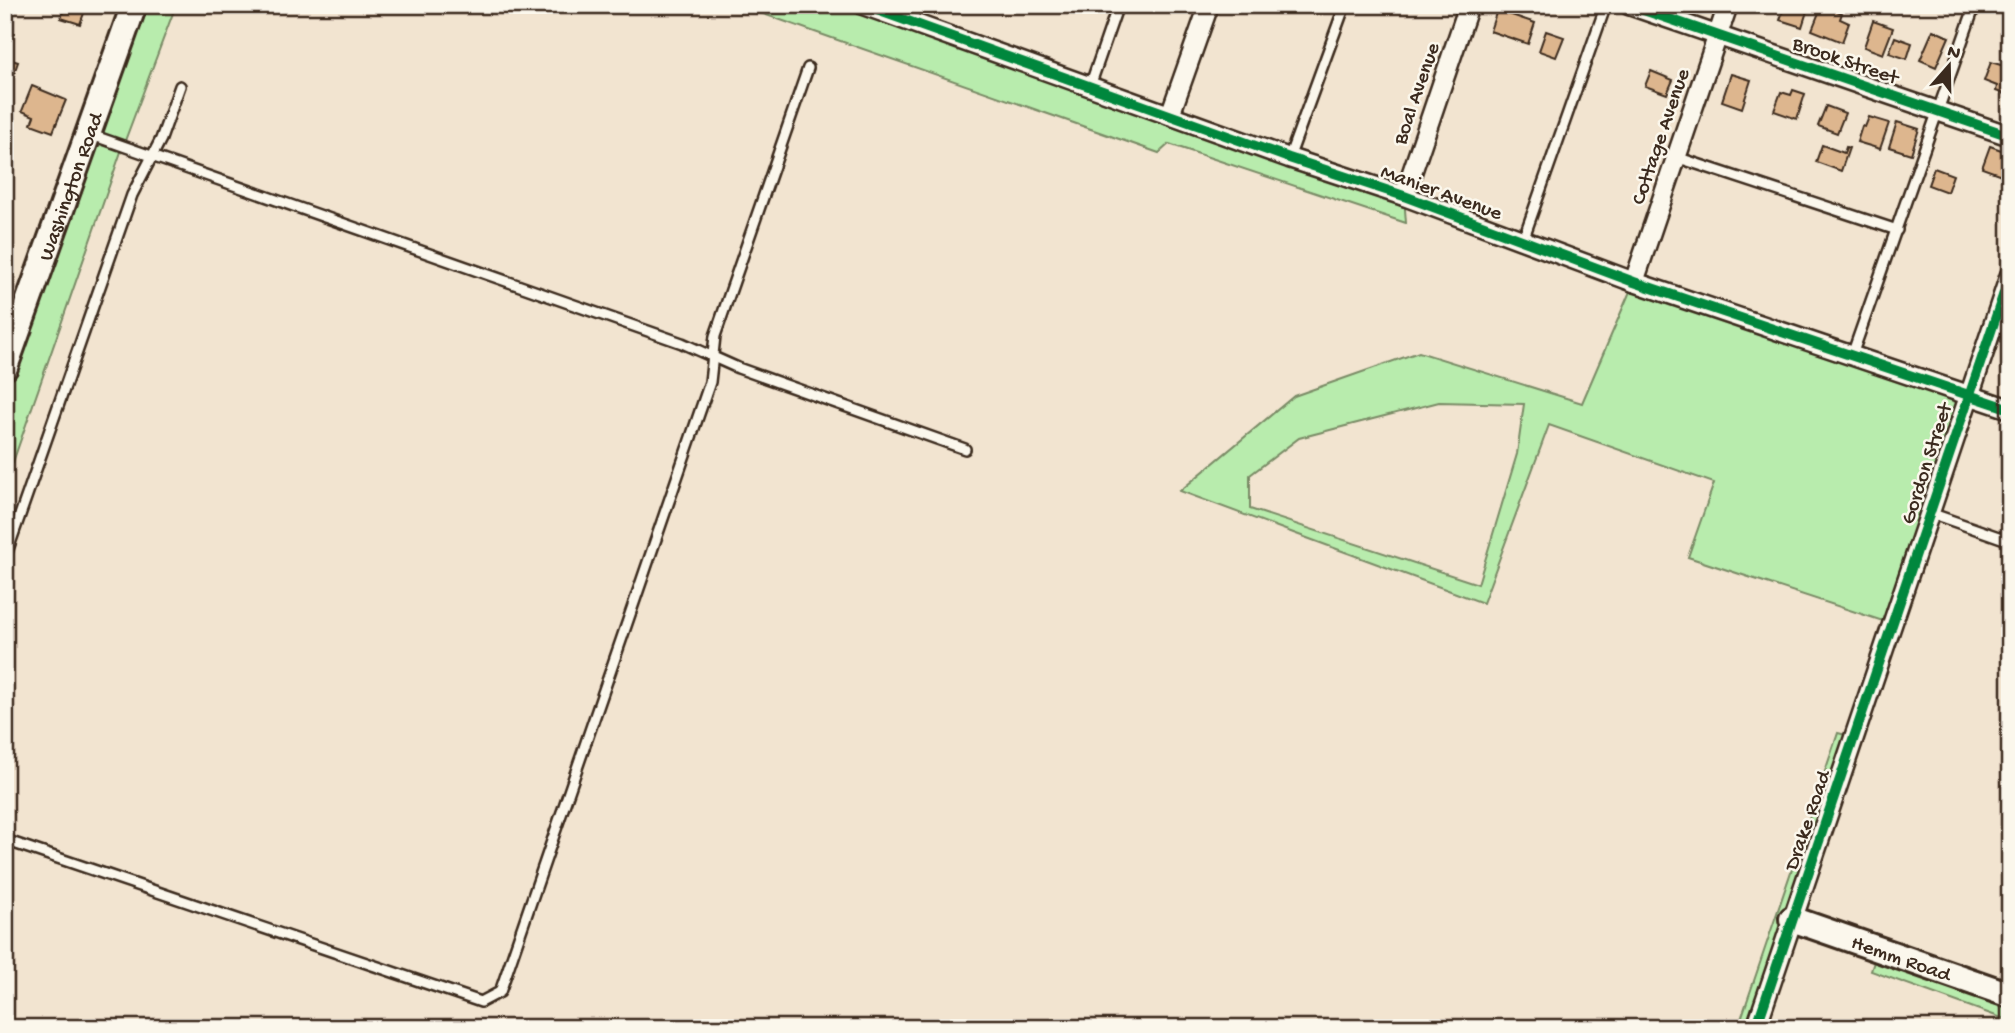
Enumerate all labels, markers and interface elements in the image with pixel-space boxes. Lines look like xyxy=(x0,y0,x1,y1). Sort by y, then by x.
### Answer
street label: Brook Street xyxy=(1788,32,1903,93)
north arrow xyxy=(1913,32,1983,102)
street label: Boal Avenue xyxy=(1389,39,1448,149)
text: N xyxy=(1944,40,1963,66)
street label: Cottage Avenue xyxy=(1627,65,1698,208)
street label: Washington Road xyxy=(35,108,111,265)
street label: Manier Avenue xyxy=(1377,161,1506,228)
street label: Gordon Street xyxy=(1897,398,1960,528)
street label: Drake Road xyxy=(1780,766,1839,876)
street label: Hemm Road xyxy=(1847,932,1955,990)

